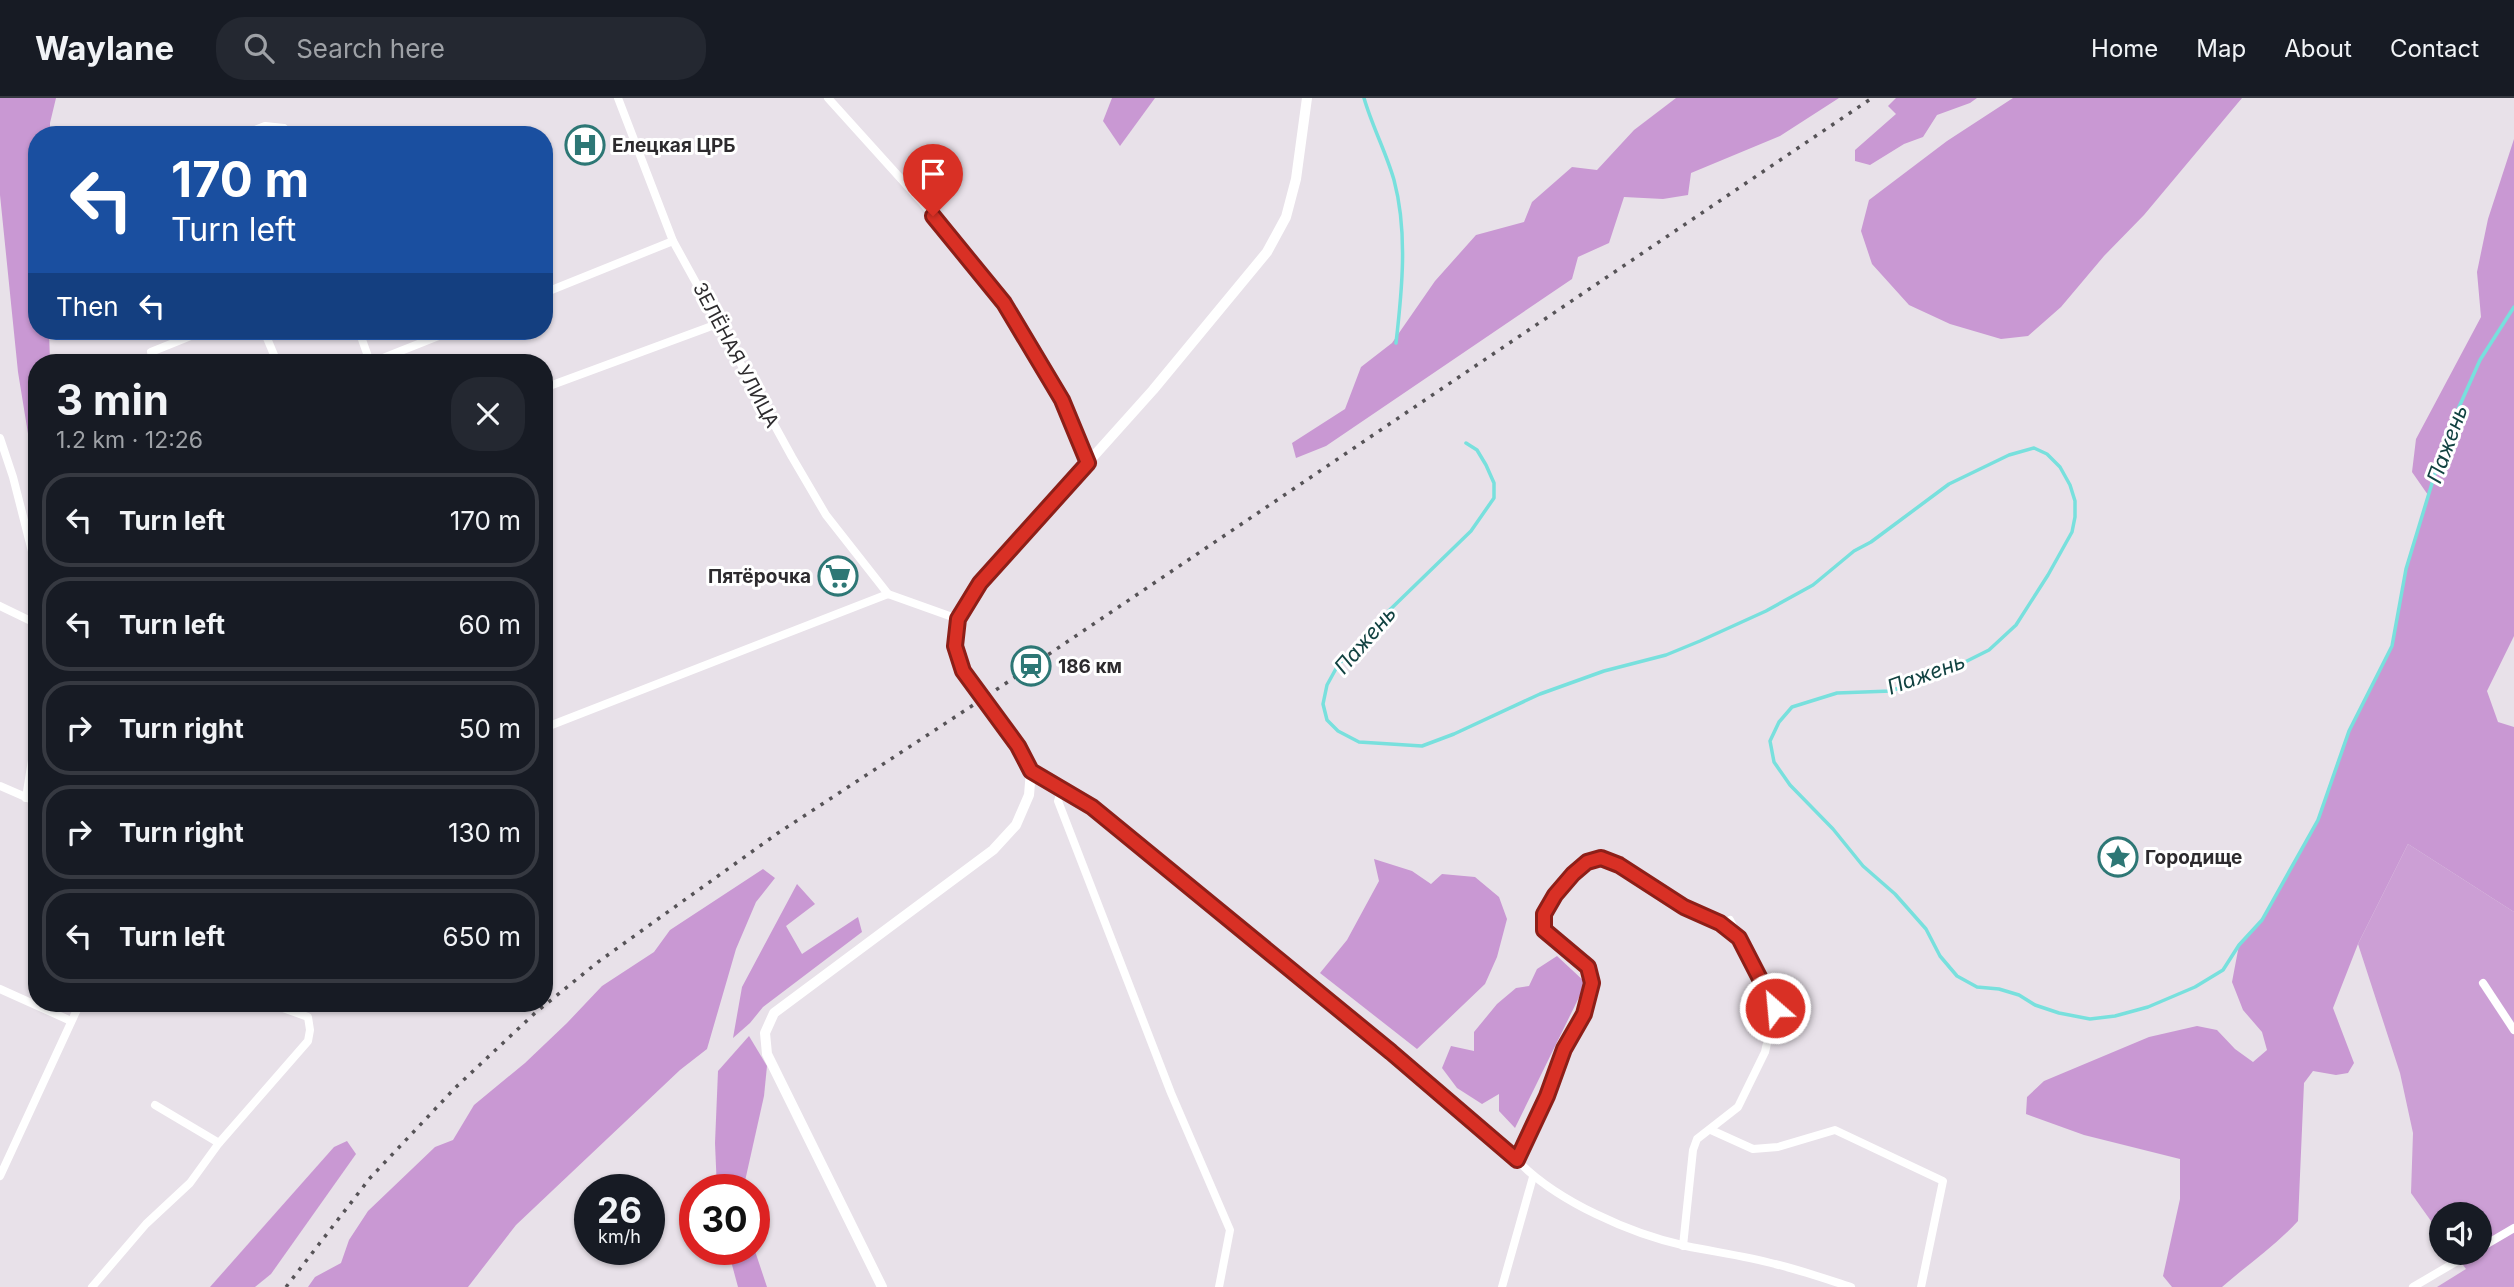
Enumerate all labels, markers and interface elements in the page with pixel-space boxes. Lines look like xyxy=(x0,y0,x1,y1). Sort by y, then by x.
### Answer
search box xyxy=(216,17,706,80)
text: Waylane xyxy=(35,28,174,68)
icon: search xyxy=(240,29,278,67)
text: Search here xyxy=(296,33,445,64)
text: Home xyxy=(2091,34,2158,63)
text: Map xyxy=(2196,34,2246,63)
text: About xyxy=(2284,34,2352,63)
text: Contact xyxy=(2390,34,2479,63)
hospital icon: Елецкая ЦРБ xyxy=(564,124,606,166)
place label: Елецкая ЦРБ xyxy=(612,134,736,157)
pin xyxy=(903,144,963,216)
text: 170 m xyxy=(171,150,309,209)
icon: left xyxy=(56,154,147,245)
icon: arrive xyxy=(914,155,952,193)
text: Turn left xyxy=(171,210,296,249)
street label: ЗЕЛЁНАЯ УЛИЦА xyxy=(688,279,784,431)
icon: left xyxy=(133,287,171,325)
text: Then xyxy=(56,291,119,322)
text: 3 min xyxy=(56,374,169,425)
button: close xyxy=(451,377,525,451)
water label: Пажень xyxy=(2421,402,2473,486)
text: 1.2 km · 12:26 xyxy=(56,426,203,454)
icon: left xyxy=(60,501,98,539)
text: Turn left xyxy=(119,505,225,536)
text: 170 m xyxy=(450,505,521,536)
supermarket icon: Пятёрочка xyxy=(817,555,859,597)
place label: Пятёрочка xyxy=(708,565,811,588)
water label: Пажень xyxy=(1329,601,1401,679)
icon: left xyxy=(60,605,98,643)
text: Turn left xyxy=(119,609,225,640)
text: 60 m xyxy=(458,609,521,640)
station icon: 186 км xyxy=(1010,645,1052,687)
water label: Пажень xyxy=(1884,648,1968,700)
place label: 186 км xyxy=(1058,655,1122,678)
icon: right xyxy=(60,709,98,747)
text: Turn right xyxy=(119,713,244,744)
text: 50 m xyxy=(459,713,521,744)
icon: right xyxy=(60,813,98,851)
text: Turn right xyxy=(119,817,244,848)
text: 130 m xyxy=(448,817,521,848)
place icon: Городище xyxy=(2097,836,2139,878)
place label: Городище xyxy=(2145,846,2242,869)
icon: left xyxy=(60,917,98,955)
text: Turn left xyxy=(119,921,225,952)
text: 650 m xyxy=(443,921,521,952)
position arrow xyxy=(1738,971,1812,1045)
speed limit sign: 30 xyxy=(679,1174,770,1265)
text: 26 xyxy=(597,1189,642,1231)
map controls xyxy=(2429,1202,2492,1265)
button: sound xyxy=(2429,1202,2492,1265)
text: km/h xyxy=(598,1226,641,1247)

